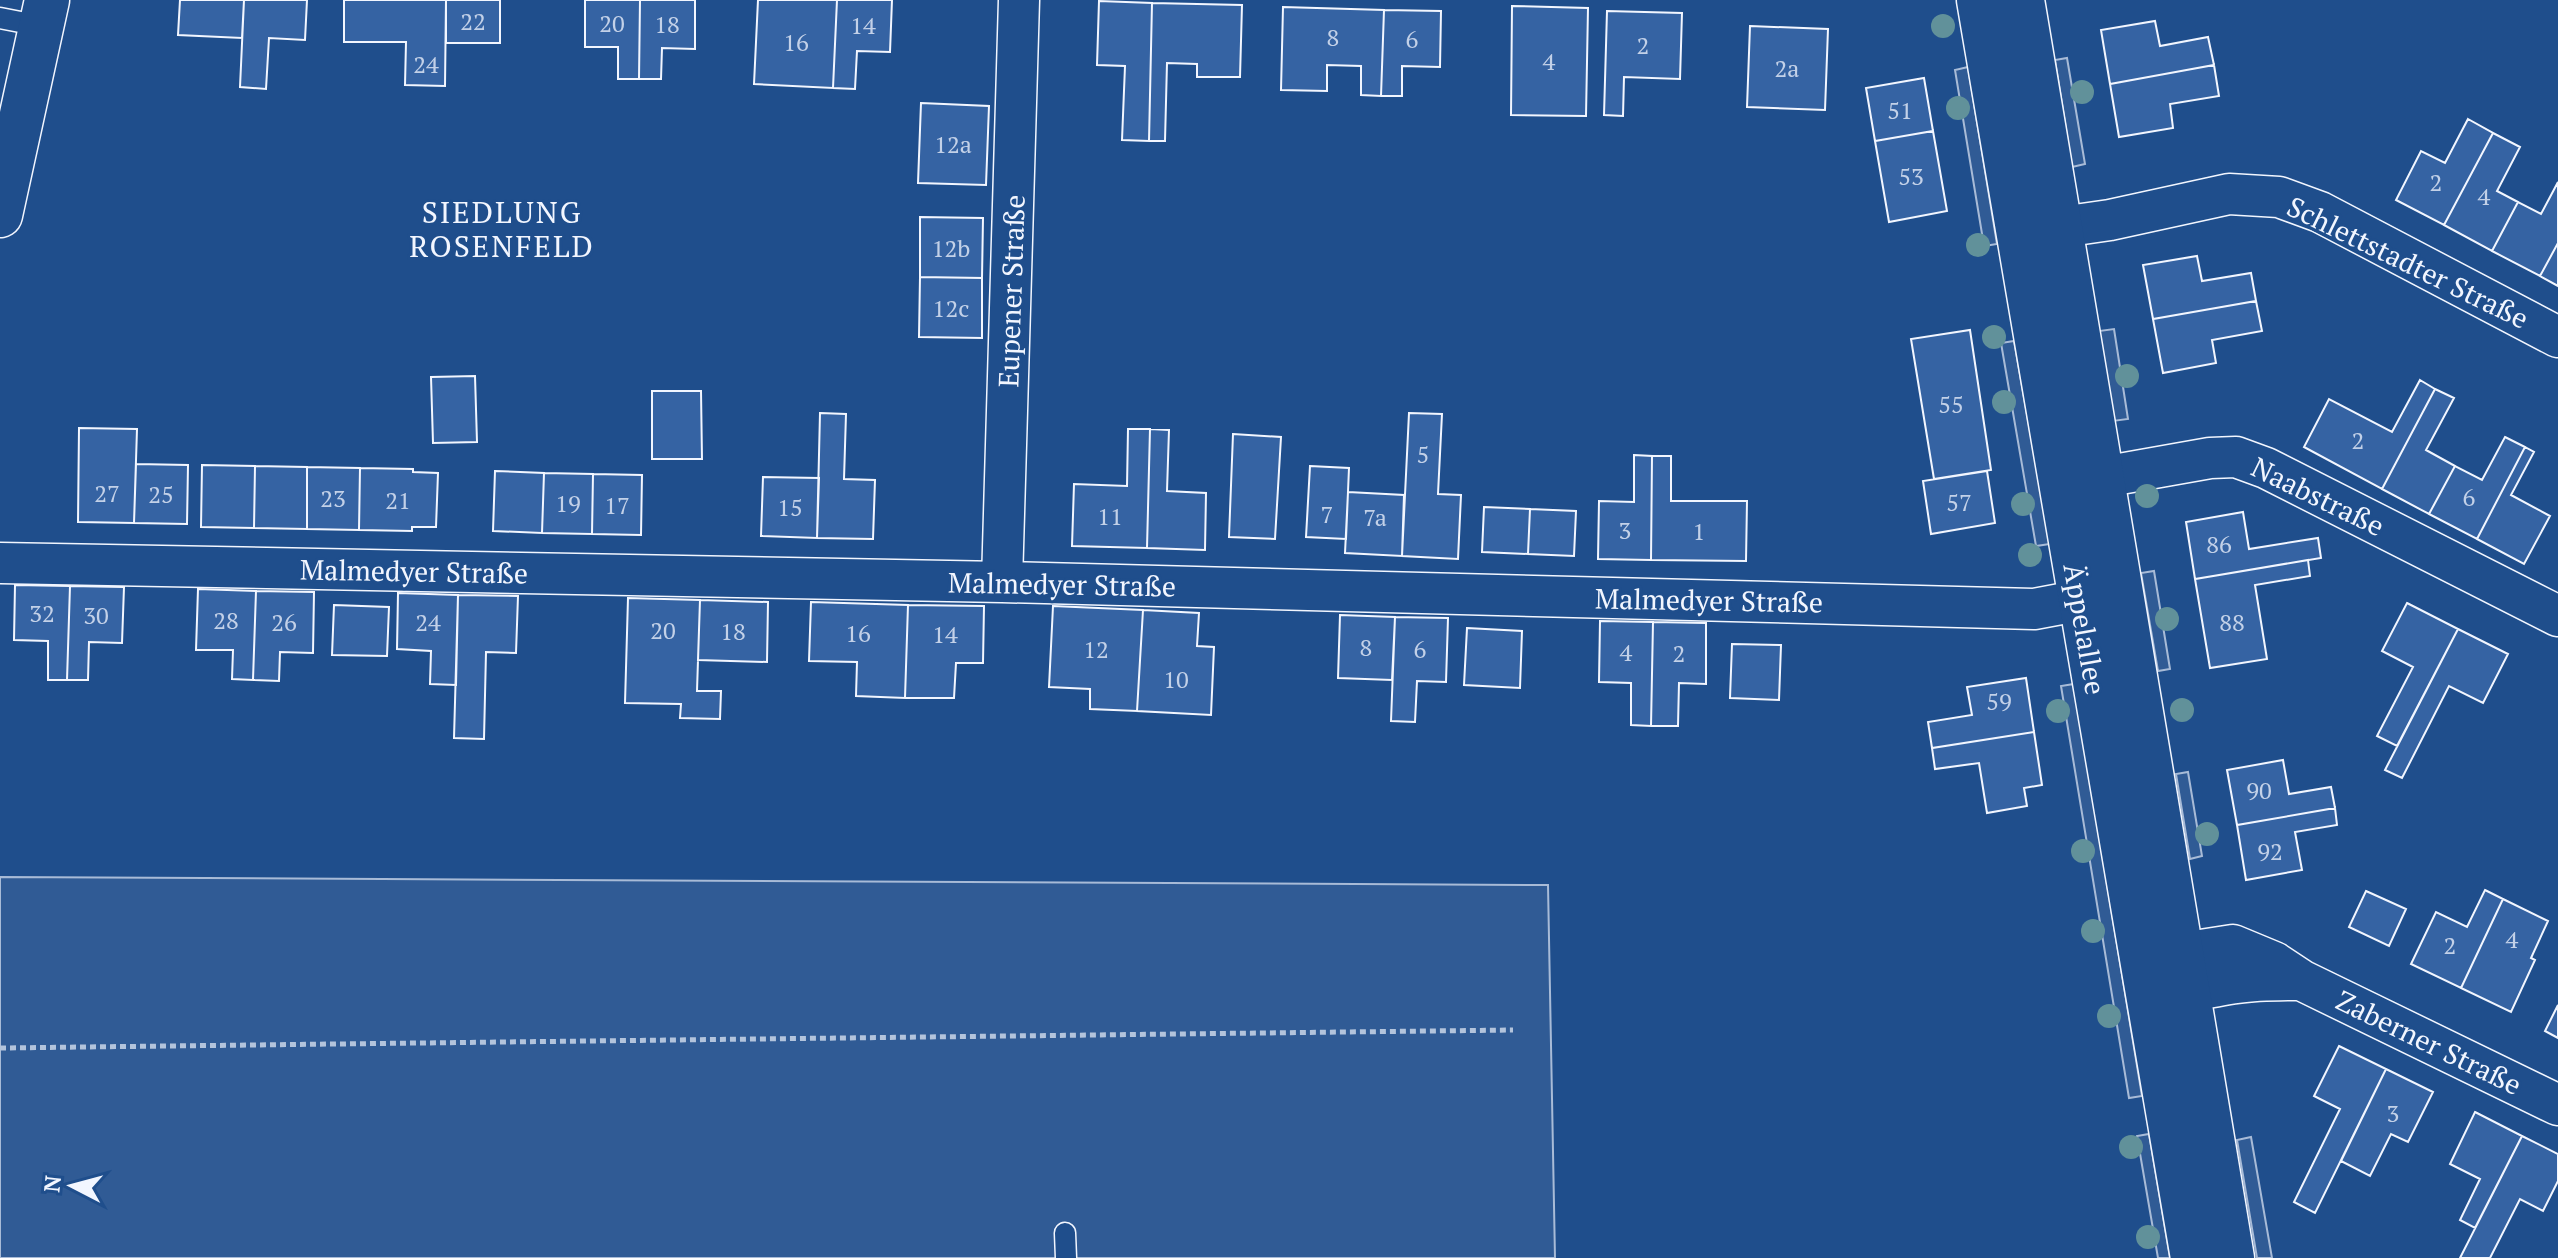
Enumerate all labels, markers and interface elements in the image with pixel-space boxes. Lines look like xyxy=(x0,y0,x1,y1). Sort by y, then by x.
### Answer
house number: 22 xyxy=(460,5,486,37)
house number: 20 xyxy=(599,7,625,39)
house number: 18 xyxy=(654,8,680,40)
house number: 14 xyxy=(850,9,876,41)
house number: 8 xyxy=(1327,21,1339,53)
house number: 6 xyxy=(1406,23,1419,55)
house number: 16 xyxy=(783,26,809,58)
house number: 2 xyxy=(1637,29,1649,61)
house number: 4 xyxy=(1543,45,1556,77)
house number: 24 xyxy=(413,48,439,80)
house number: 2a xyxy=(1775,52,1799,84)
house number: 51 xyxy=(1887,94,1913,126)
house number: 12a xyxy=(934,128,972,160)
house number: 53 xyxy=(1898,160,1924,192)
house number: 2 xyxy=(2430,166,2442,198)
house number: 4 xyxy=(2478,180,2491,212)
street label: Schlettstadter Straße xyxy=(2281,187,2535,337)
district label: SIEDLUNG ROSENFELD xyxy=(409,192,595,266)
street label: Eupener Straße xyxy=(989,194,1033,388)
house number: 12b xyxy=(932,232,970,264)
house number: 12c xyxy=(933,292,969,324)
house number: 55 xyxy=(1938,388,1964,420)
house number: 2 xyxy=(2352,424,2364,456)
house number: 5 xyxy=(1417,438,1429,470)
street label: Naabstraße xyxy=(2245,448,2391,544)
house number: 27 xyxy=(94,477,120,509)
house number: 25 xyxy=(148,478,174,510)
house number: 6 xyxy=(2463,481,2476,513)
house number: 23 xyxy=(320,482,346,514)
house number: 21 xyxy=(385,484,411,516)
house number: 57 xyxy=(1946,486,1972,518)
house number: 19 xyxy=(555,487,581,519)
house number: 17 xyxy=(604,489,630,521)
house number: 15 xyxy=(777,491,803,523)
house number: 7 xyxy=(1321,498,1333,530)
house number: 11 xyxy=(1097,500,1123,532)
house number: 7a xyxy=(1363,501,1387,533)
house number: 3 xyxy=(1619,514,1631,546)
house number: 1 xyxy=(1693,515,1705,547)
house number: 86 xyxy=(2206,528,2232,560)
street label: Malmedyer Straße xyxy=(300,551,528,591)
street label: Äppelallee xyxy=(2055,561,2115,697)
street label: Malmedyer Straße xyxy=(948,564,1176,604)
street label: Malmedyer Straße xyxy=(1595,580,1823,620)
house number: 32 xyxy=(29,597,55,629)
house number: 30 xyxy=(83,599,109,631)
house number: 28 xyxy=(213,604,239,636)
house number: 26 xyxy=(271,606,297,638)
house number: 24 xyxy=(415,606,441,638)
house number: 88 xyxy=(2219,606,2245,638)
house number: 20 xyxy=(650,614,676,646)
house number: 18 xyxy=(720,615,746,647)
house number: 16 xyxy=(845,617,871,649)
house number: 14 xyxy=(932,618,958,650)
house number: 8 xyxy=(1360,631,1372,663)
house number: 12 xyxy=(1083,633,1109,665)
house number: 6 xyxy=(1414,633,1427,665)
house number: 4 xyxy=(1620,636,1633,668)
house number: 2 xyxy=(1673,637,1685,669)
house number: 10 xyxy=(1163,663,1189,695)
house number: 59 xyxy=(1986,685,2012,717)
house number: 90 xyxy=(2246,774,2272,806)
house number: 92 xyxy=(2257,835,2283,867)
house number: 4 xyxy=(2506,923,2519,955)
house number: 2 xyxy=(2444,929,2456,961)
street label: Zaberner Straße xyxy=(2330,981,2528,1103)
house number: 3 xyxy=(2387,1097,2399,1129)
north arrow xyxy=(32,1146,112,1226)
text: N xyxy=(36,1174,67,1194)

